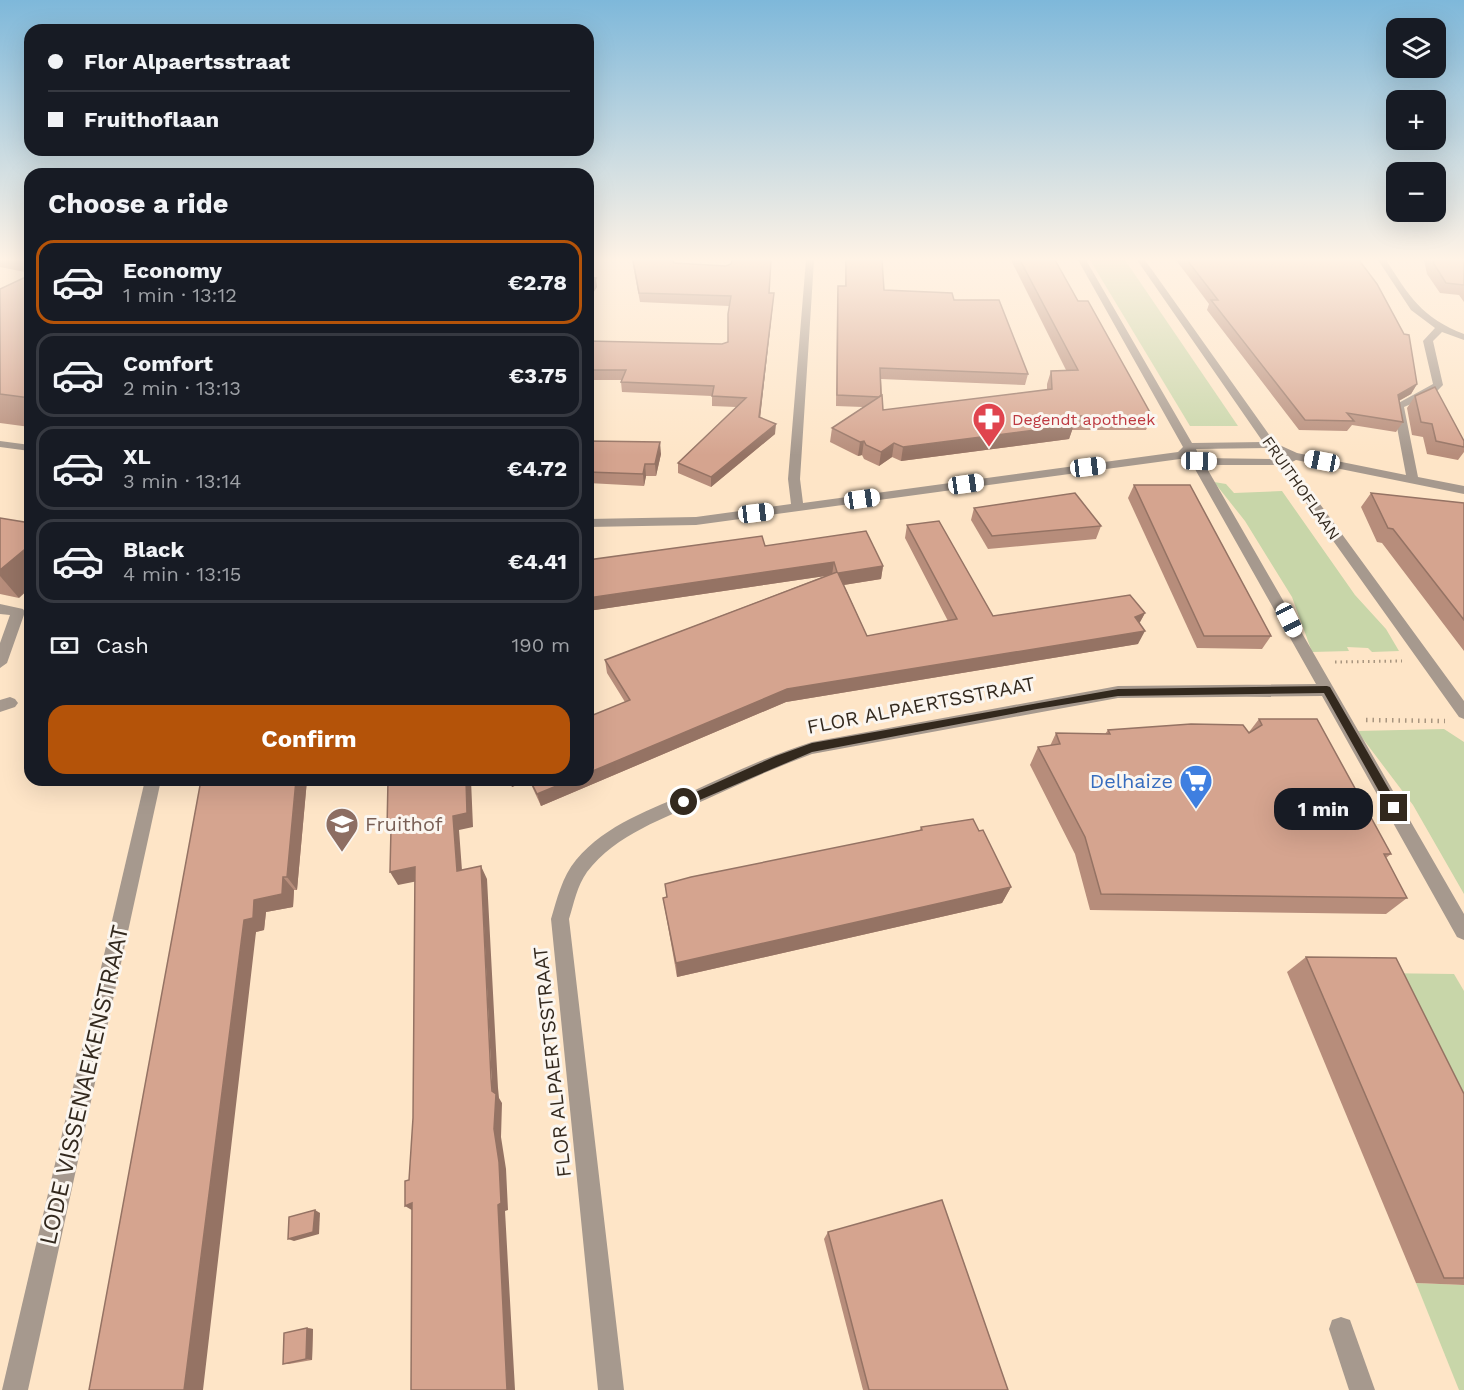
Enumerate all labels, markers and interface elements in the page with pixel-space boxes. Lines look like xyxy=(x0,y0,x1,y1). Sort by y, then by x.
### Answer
map controls xyxy=(1386,18,1446,222)
button: layers xyxy=(1386,18,1446,78)
text: Flor Alpaertsstraat xyxy=(84,49,290,74)
button: + xyxy=(1386,90,1446,150)
text: Fruithoflaan xyxy=(84,107,219,132)
button: − xyxy=(1386,162,1446,222)
text: Choose a ride xyxy=(48,188,228,220)
icon: car xyxy=(51,255,105,309)
text: Economy xyxy=(123,258,222,283)
text: €2.78 xyxy=(508,270,567,295)
text: 1 min · 13:12 xyxy=(123,283,237,307)
icon: car xyxy=(51,348,105,402)
text: Comfort xyxy=(123,351,213,376)
text: €3.75 xyxy=(509,363,567,388)
text: 2 min · 13:13 xyxy=(123,376,241,400)
pharmacy icon: Degendt apotheek xyxy=(971,401,1007,448)
place label: Degendt apotheek xyxy=(1012,410,1155,429)
street label: FRUITHOFLAAN xyxy=(1258,433,1344,543)
icon: car xyxy=(51,441,105,495)
text: XL xyxy=(123,444,151,469)
car xyxy=(1303,449,1341,473)
car xyxy=(1181,452,1217,470)
text: €4.72 xyxy=(507,456,567,481)
car xyxy=(1069,456,1107,478)
text: 3 min · 13:14 xyxy=(123,469,241,493)
car xyxy=(947,473,985,495)
car xyxy=(843,488,881,510)
car xyxy=(737,502,775,524)
icon: car xyxy=(51,534,105,588)
text: Black xyxy=(123,537,184,562)
text: €4.41 xyxy=(508,549,567,574)
text: 4 min · 13:15 xyxy=(123,562,241,586)
car xyxy=(1273,600,1305,640)
icon: cash xyxy=(48,629,81,662)
text: Cash xyxy=(96,633,149,658)
text: 190 m xyxy=(512,633,570,657)
street label: FLOR ALPAERTSSTRAAT xyxy=(805,671,1037,739)
button: Confirm xyxy=(48,705,570,774)
supermarket icon: Delhaize xyxy=(1178,763,1214,810)
place label: Delhaize xyxy=(1090,769,1173,793)
callout: 1 min xyxy=(1274,787,1373,829)
route start xyxy=(670,788,697,815)
route end xyxy=(1380,794,1407,821)
text: 1 min xyxy=(1298,797,1349,821)
school or university icon: Fruithof xyxy=(324,806,360,853)
place label: Fruithof xyxy=(365,812,443,836)
street label: LODE VISSENAEKENSTRAAT xyxy=(34,923,134,1247)
street label: FLOR ALPAERTSSTRAAT xyxy=(528,945,576,1179)

